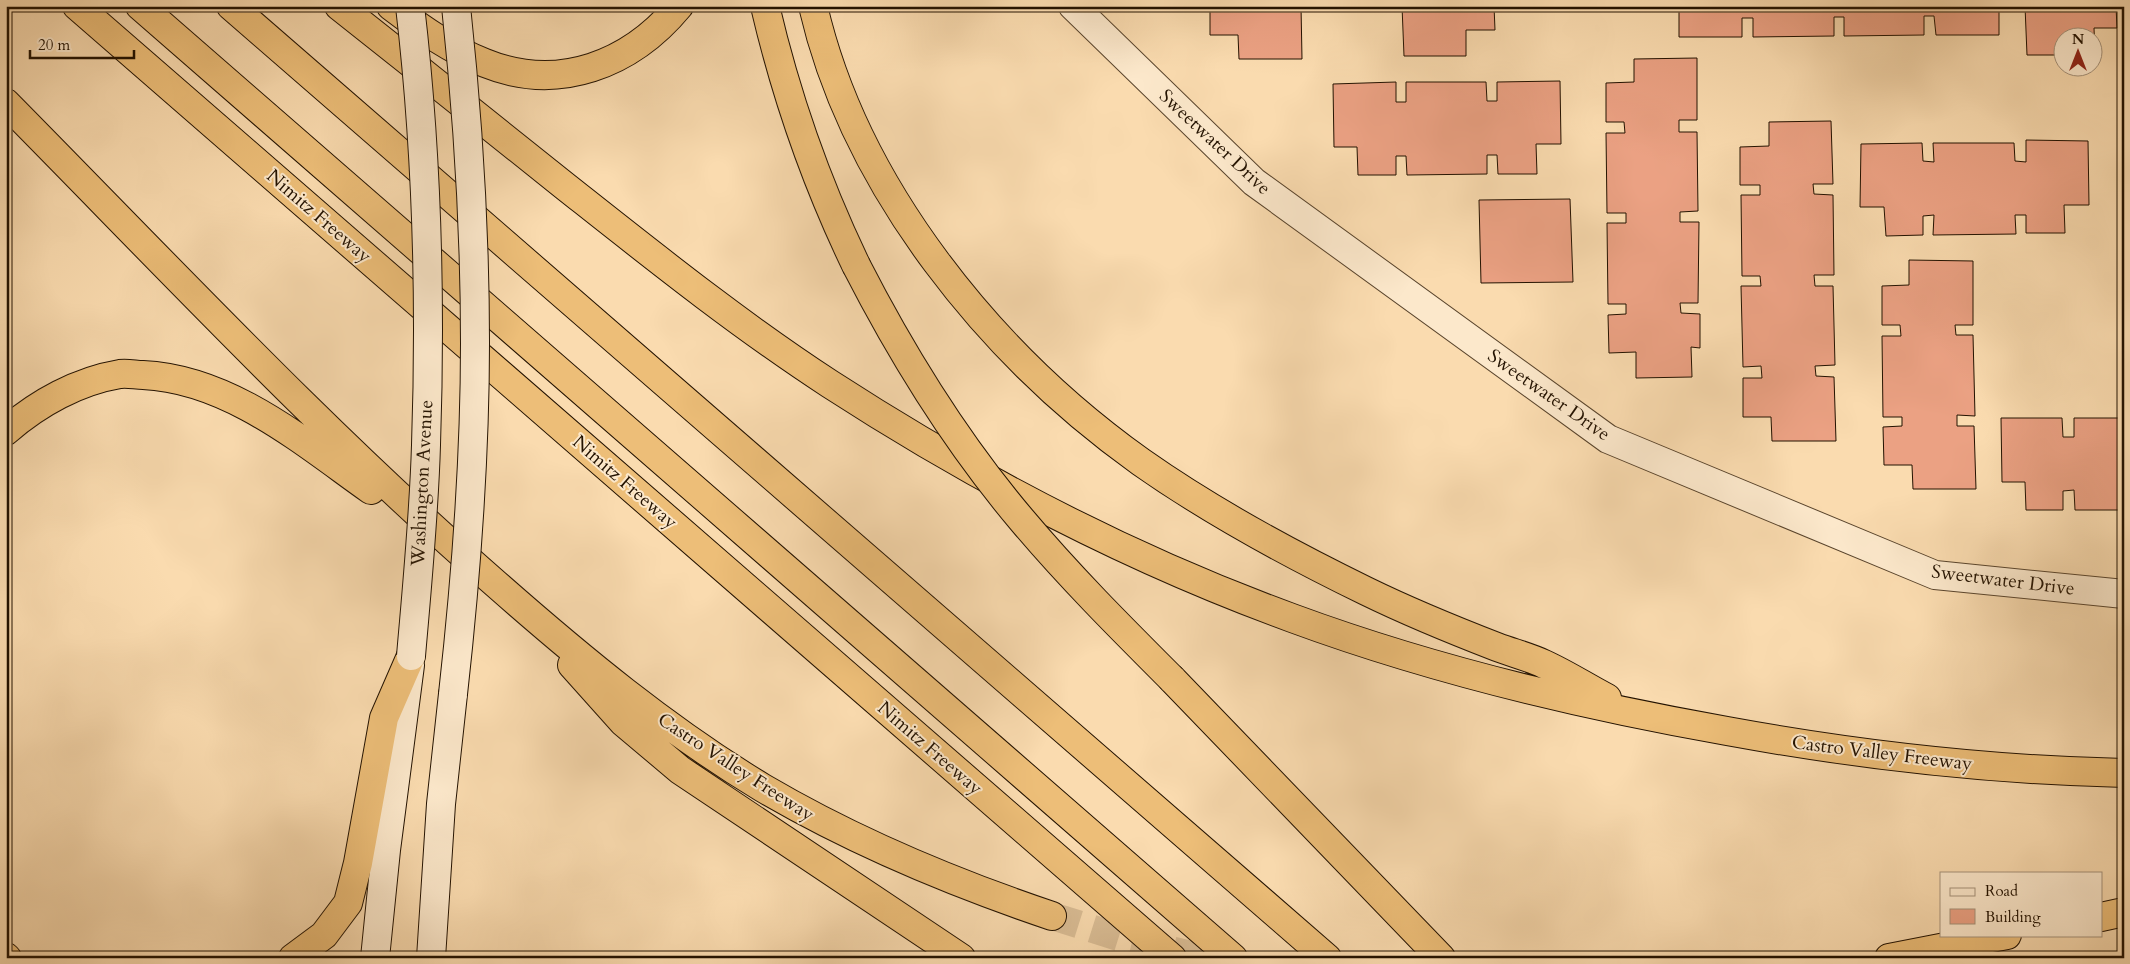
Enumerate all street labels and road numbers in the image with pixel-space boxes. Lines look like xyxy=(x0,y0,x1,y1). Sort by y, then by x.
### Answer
street label: Sweetwater Drive xyxy=(1153,83,1277,201)
street label: Nimitz Freeway xyxy=(261,163,377,269)
street label: Sweetwater Drive xyxy=(1483,343,1615,447)
street label: Washington Avenue xyxy=(405,399,439,568)
street label: Nimitz Freeway xyxy=(567,429,683,535)
street label: Sweetwater Drive xyxy=(1930,558,2076,602)
street label: Nimitz Freeway xyxy=(872,695,988,801)
street label: Castro Valley Freeway xyxy=(653,707,819,827)
street label: Castro Valley Freeway xyxy=(1790,729,1974,777)

